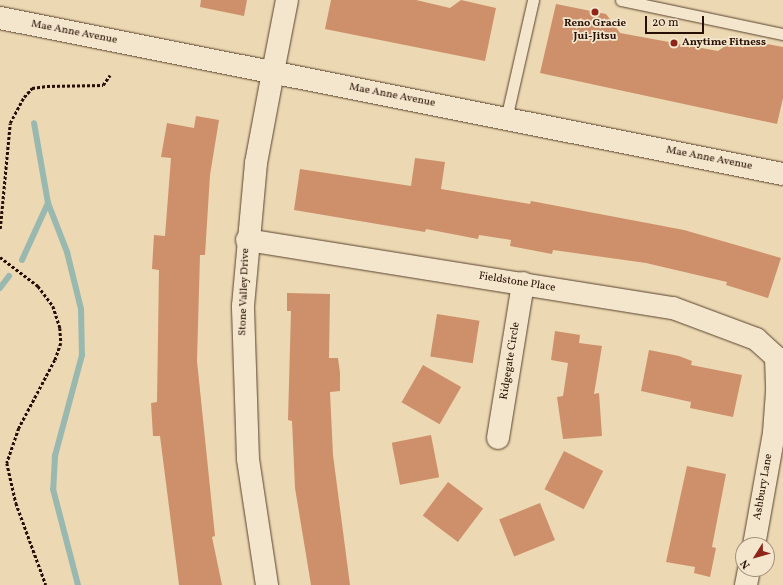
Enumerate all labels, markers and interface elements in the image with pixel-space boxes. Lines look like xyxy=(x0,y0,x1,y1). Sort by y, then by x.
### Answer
marker: Reno Gracie Jui-Jitsu xyxy=(590,7,600,17)
scale bar xyxy=(647,8,706,34)
text: 20 m xyxy=(652,15,679,31)
street label: Mae Anne Avenue xyxy=(30,18,118,48)
place label: Reno Gracie Jui-Jitsu xyxy=(564,18,626,44)
place label: Anytime Fitness xyxy=(682,36,766,50)
marker: Anytime Fitness xyxy=(669,38,679,48)
street label: Mae Anne Avenue xyxy=(348,81,436,111)
street label: Mae Anne Avenue xyxy=(665,144,753,174)
street label: Stone Valley Drive xyxy=(237,248,253,336)
street label: Fieldstone Place xyxy=(478,270,556,296)
street label: Ridgegate Circle xyxy=(498,321,524,401)
street label: Ashbury Lane xyxy=(752,453,776,521)
north arrow xyxy=(735,537,775,577)
text: N xyxy=(737,556,754,572)

